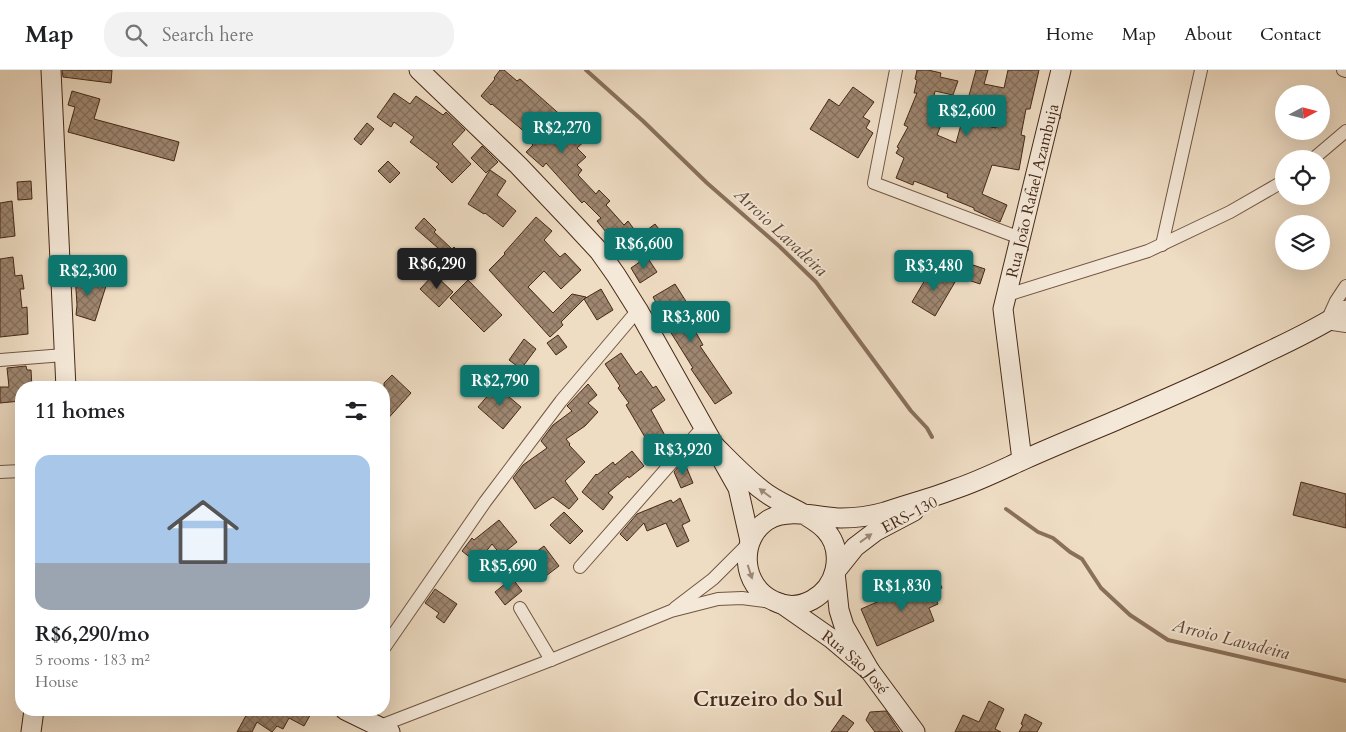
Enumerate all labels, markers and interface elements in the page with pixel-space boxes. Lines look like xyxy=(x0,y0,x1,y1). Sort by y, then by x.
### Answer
search box xyxy=(104,12,454,57)
text: Map xyxy=(25,18,74,51)
icon: search xyxy=(122,21,150,49)
text: Search here xyxy=(162,22,254,48)
text: Home xyxy=(1046,22,1094,47)
text: Map xyxy=(1122,22,1156,47)
text: About xyxy=(1184,22,1232,47)
text: Contact xyxy=(1260,22,1321,47)
north arrow xyxy=(1275,85,1330,140)
map controls xyxy=(1275,85,1330,270)
pin: R$2,600 xyxy=(921,94,1013,137)
text: R$2,600 xyxy=(938,100,996,122)
street label: Rua João Rafael Azambuja xyxy=(1001,102,1064,280)
pin: R$2,270 xyxy=(516,112,608,154)
text: R$2,270 xyxy=(533,117,591,139)
button: locate xyxy=(1275,150,1330,205)
water label: Arroio Lavadeira xyxy=(728,182,833,282)
button: layers xyxy=(1275,215,1330,270)
pin: R$6,600 xyxy=(598,228,690,270)
text: R$6,600 xyxy=(615,233,673,255)
pin: R$6,290 xyxy=(391,248,483,290)
pin: R$3,480 xyxy=(888,250,980,292)
text: R$6,290 xyxy=(408,253,466,275)
pin: R$2,300 xyxy=(42,254,134,297)
text: R$3,480 xyxy=(905,255,963,277)
text: R$2,300 xyxy=(59,260,117,282)
pin: R$3,800 xyxy=(645,300,737,343)
text: R$3,800 xyxy=(662,306,720,328)
pin: R$2,790 xyxy=(454,364,546,407)
text: R$2,790 xyxy=(471,370,529,392)
text: 11 homes xyxy=(35,397,125,426)
icon: filters xyxy=(342,397,370,425)
pin: R$3,920 xyxy=(637,434,729,476)
text: R$3,920 xyxy=(654,439,712,461)
icon: home xyxy=(158,487,248,577)
one-way arrow xyxy=(759,487,772,498)
street label: ERS-130 xyxy=(878,491,941,539)
one-way arrow xyxy=(859,533,872,544)
pin: R$5,690 xyxy=(462,550,554,592)
text: R$5,690 xyxy=(479,555,537,577)
one-way arrow xyxy=(746,565,754,580)
pin: R$1,830 xyxy=(856,570,948,612)
text: R$1,830 xyxy=(873,575,931,597)
water label: Arroio Lavadeira xyxy=(1169,613,1292,666)
text: R$6,290/mo xyxy=(35,620,149,649)
street label: Rua São José xyxy=(817,625,894,699)
text: 5 rooms · 183 m² xyxy=(35,649,150,671)
text: House xyxy=(35,671,78,693)
district label: Cruzeiro do Sul xyxy=(693,685,843,714)

